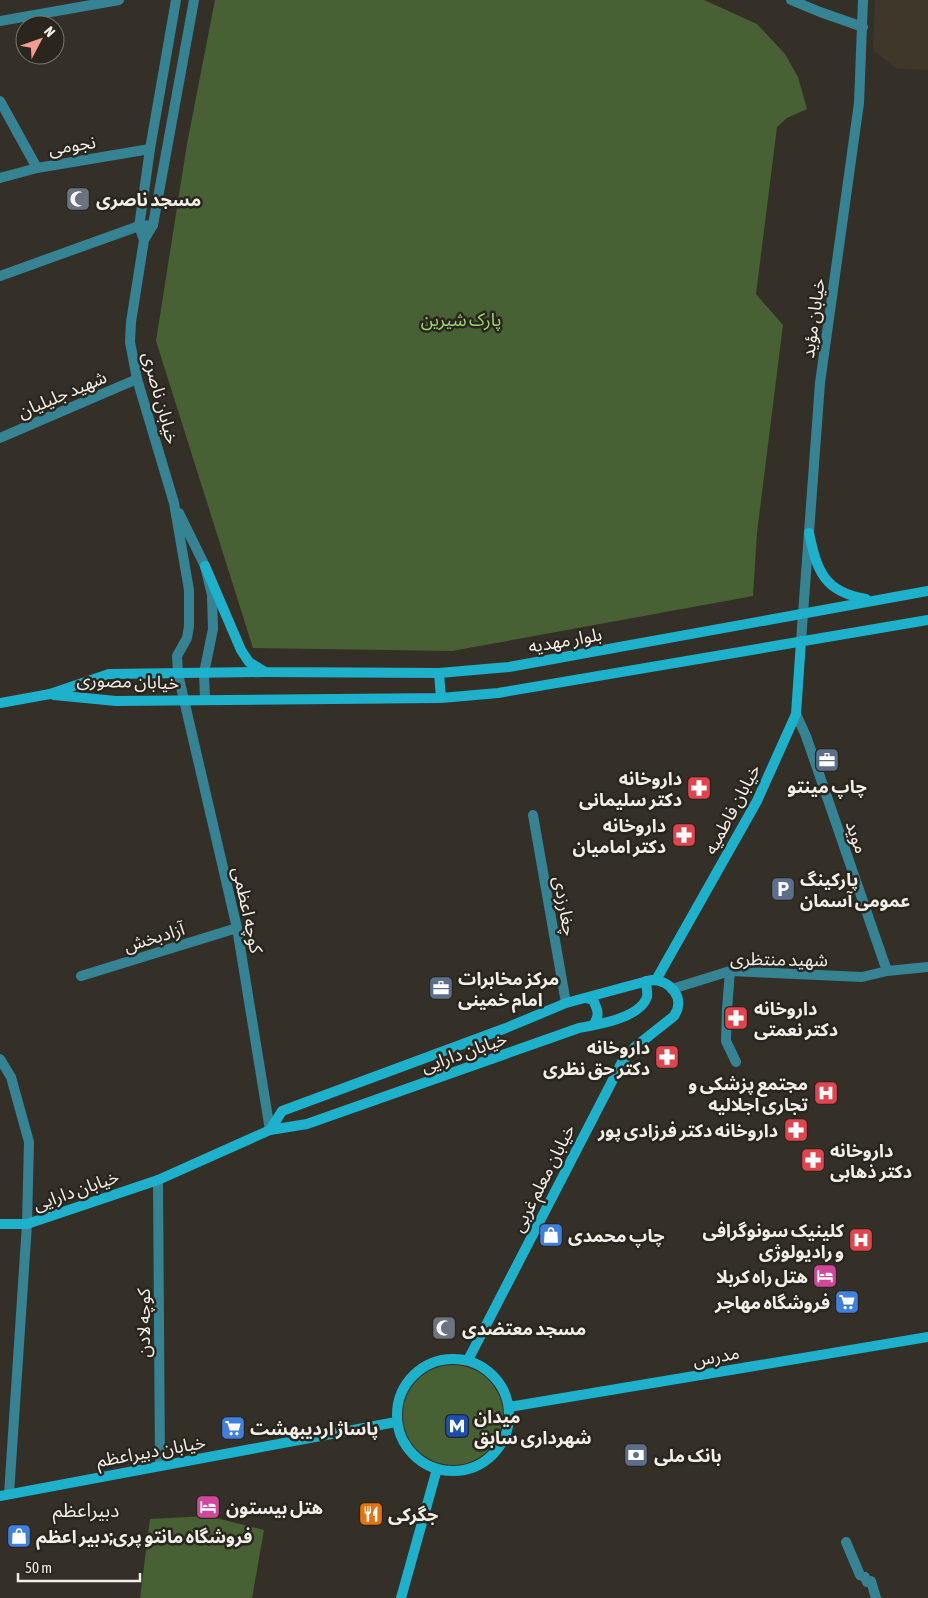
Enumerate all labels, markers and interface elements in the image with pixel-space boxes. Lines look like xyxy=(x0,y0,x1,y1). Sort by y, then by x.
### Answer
north arrow xyxy=(15,15,65,65)
text: N xyxy=(41,23,59,40)
street label: نجومی xyxy=(47,131,97,160)
mosque icon: مسجد ناصری xyxy=(65,186,91,212)
place label: مسجد ناصری xyxy=(96,189,201,211)
street label: خیابان مؤید xyxy=(797,277,830,359)
park label: پارک شیرین xyxy=(421,309,501,331)
street label: خیابان ناصری xyxy=(138,350,183,447)
street label: شهید جلیلیان xyxy=(14,366,110,423)
street label: بلوار مهدیه xyxy=(527,623,604,658)
street label: خیابان مصوری xyxy=(76,669,180,694)
office icon: چاپ مینتو xyxy=(814,747,840,773)
street label: خیابان فاطمیه xyxy=(700,760,765,858)
place label: داروخانه دکتر سلیمانی xyxy=(579,768,682,811)
pharmacy icon: داروخانه دکتر سلیمانی xyxy=(686,775,712,801)
place label: چاپ مینتو xyxy=(787,776,867,799)
place label: داروخانه دکتر امامیان xyxy=(573,815,666,858)
street label: موید xyxy=(841,818,872,856)
pharmacy icon: داروخانه دکتر امامیان xyxy=(671,822,697,848)
street label: کوچه اعظمی xyxy=(228,865,267,956)
place label: پارکینگ عمومی آسمان xyxy=(800,869,910,911)
street label: چغارزدی xyxy=(548,875,581,938)
parking icon: پارکینگ عمومی آسمان xyxy=(770,876,796,902)
street label: آزادبخش xyxy=(121,918,188,957)
street label: شهید منتظری xyxy=(730,948,828,971)
place label: مرکز مخابرات امام خمینی xyxy=(458,968,559,1013)
office icon: مرکز مخابرات امام خمینی xyxy=(428,975,454,1001)
place label: داروخانه دکتر نعمتی xyxy=(754,998,838,1041)
pharmacy icon: داروخانه دکتر نعمتی xyxy=(723,1005,749,1031)
street label: خیابان دارایی xyxy=(418,1028,510,1077)
place label: داروخانه دکتر حق نظری xyxy=(543,1037,650,1080)
pharmacy icon: داروخانه دکتر حق نظری xyxy=(654,1044,680,1070)
place label: مجتمع پزشکی و تجاری اجلالیه xyxy=(688,1073,809,1116)
hospital icon: مجتمع پزشکی و تجاری اجلالیه xyxy=(813,1080,839,1106)
pharmacy icon: داروخانه دکتر فرزادی پور xyxy=(783,1117,809,1143)
place label: داروخانه دکتر فرزادی پور xyxy=(597,1120,778,1142)
street label: خیابان معلم غربی xyxy=(507,1121,582,1237)
place label: داروخانه دکتر ذهابی xyxy=(830,1140,912,1183)
pharmacy icon: داروخانه دکتر ذهابی xyxy=(800,1147,826,1173)
street label: خیابان دارایی xyxy=(30,1166,122,1215)
place label: کلینیک سونوگرافی و رادیولوژی xyxy=(703,1220,845,1263)
shop icon: چاپ محمدی xyxy=(538,1222,564,1248)
place label: چاپ محمدی xyxy=(568,1225,664,1248)
hospital icon: کلینیک سونوگرافی و رادیولوژی xyxy=(848,1227,874,1253)
hotel icon: هتل راه کربلا xyxy=(812,1263,838,1289)
place label: هتل راه کربلا xyxy=(716,1266,808,1288)
street label: کوچه لادن xyxy=(133,1288,155,1358)
supermarket icon: فروشگاه مهاجر xyxy=(834,1289,860,1315)
place label: فروشگاه مهاجر xyxy=(714,1292,830,1314)
mosque icon: مسجد معتضدی xyxy=(431,1315,457,1341)
place label: مسجد معتضدی xyxy=(462,1318,586,1339)
street label: مدرس xyxy=(691,1342,741,1371)
place label: میدان شهرداری سابق xyxy=(474,1406,592,1449)
metro station icon: میدان شهرداری سابق xyxy=(444,1413,470,1439)
supermarket icon: پاساژ اردیبهشت xyxy=(220,1415,246,1441)
place label: پاساژ اردیبهشت xyxy=(250,1418,378,1440)
street label: خیابان دبیراعظم xyxy=(95,1431,208,1474)
bank icon: بانک ملی xyxy=(623,1442,649,1468)
place label: بانک ملی xyxy=(654,1445,722,1466)
hotel icon: هتل بیستون xyxy=(195,1494,221,1520)
place label: هتل بیستون xyxy=(226,1497,323,1518)
district label: دبیراعظم xyxy=(53,1499,119,1525)
restaurant icon: جگرکی xyxy=(358,1501,384,1527)
place label: جگرکی xyxy=(388,1504,438,1526)
shop icon: فروشگاه مانتو پری;دبیر اعظم xyxy=(6,1523,32,1549)
place label: فروشگاه مانتو پری;دبیر اعظم xyxy=(36,1526,252,1550)
scale bar xyxy=(18,1550,140,1582)
text: 50 m xyxy=(25,1559,52,1576)

